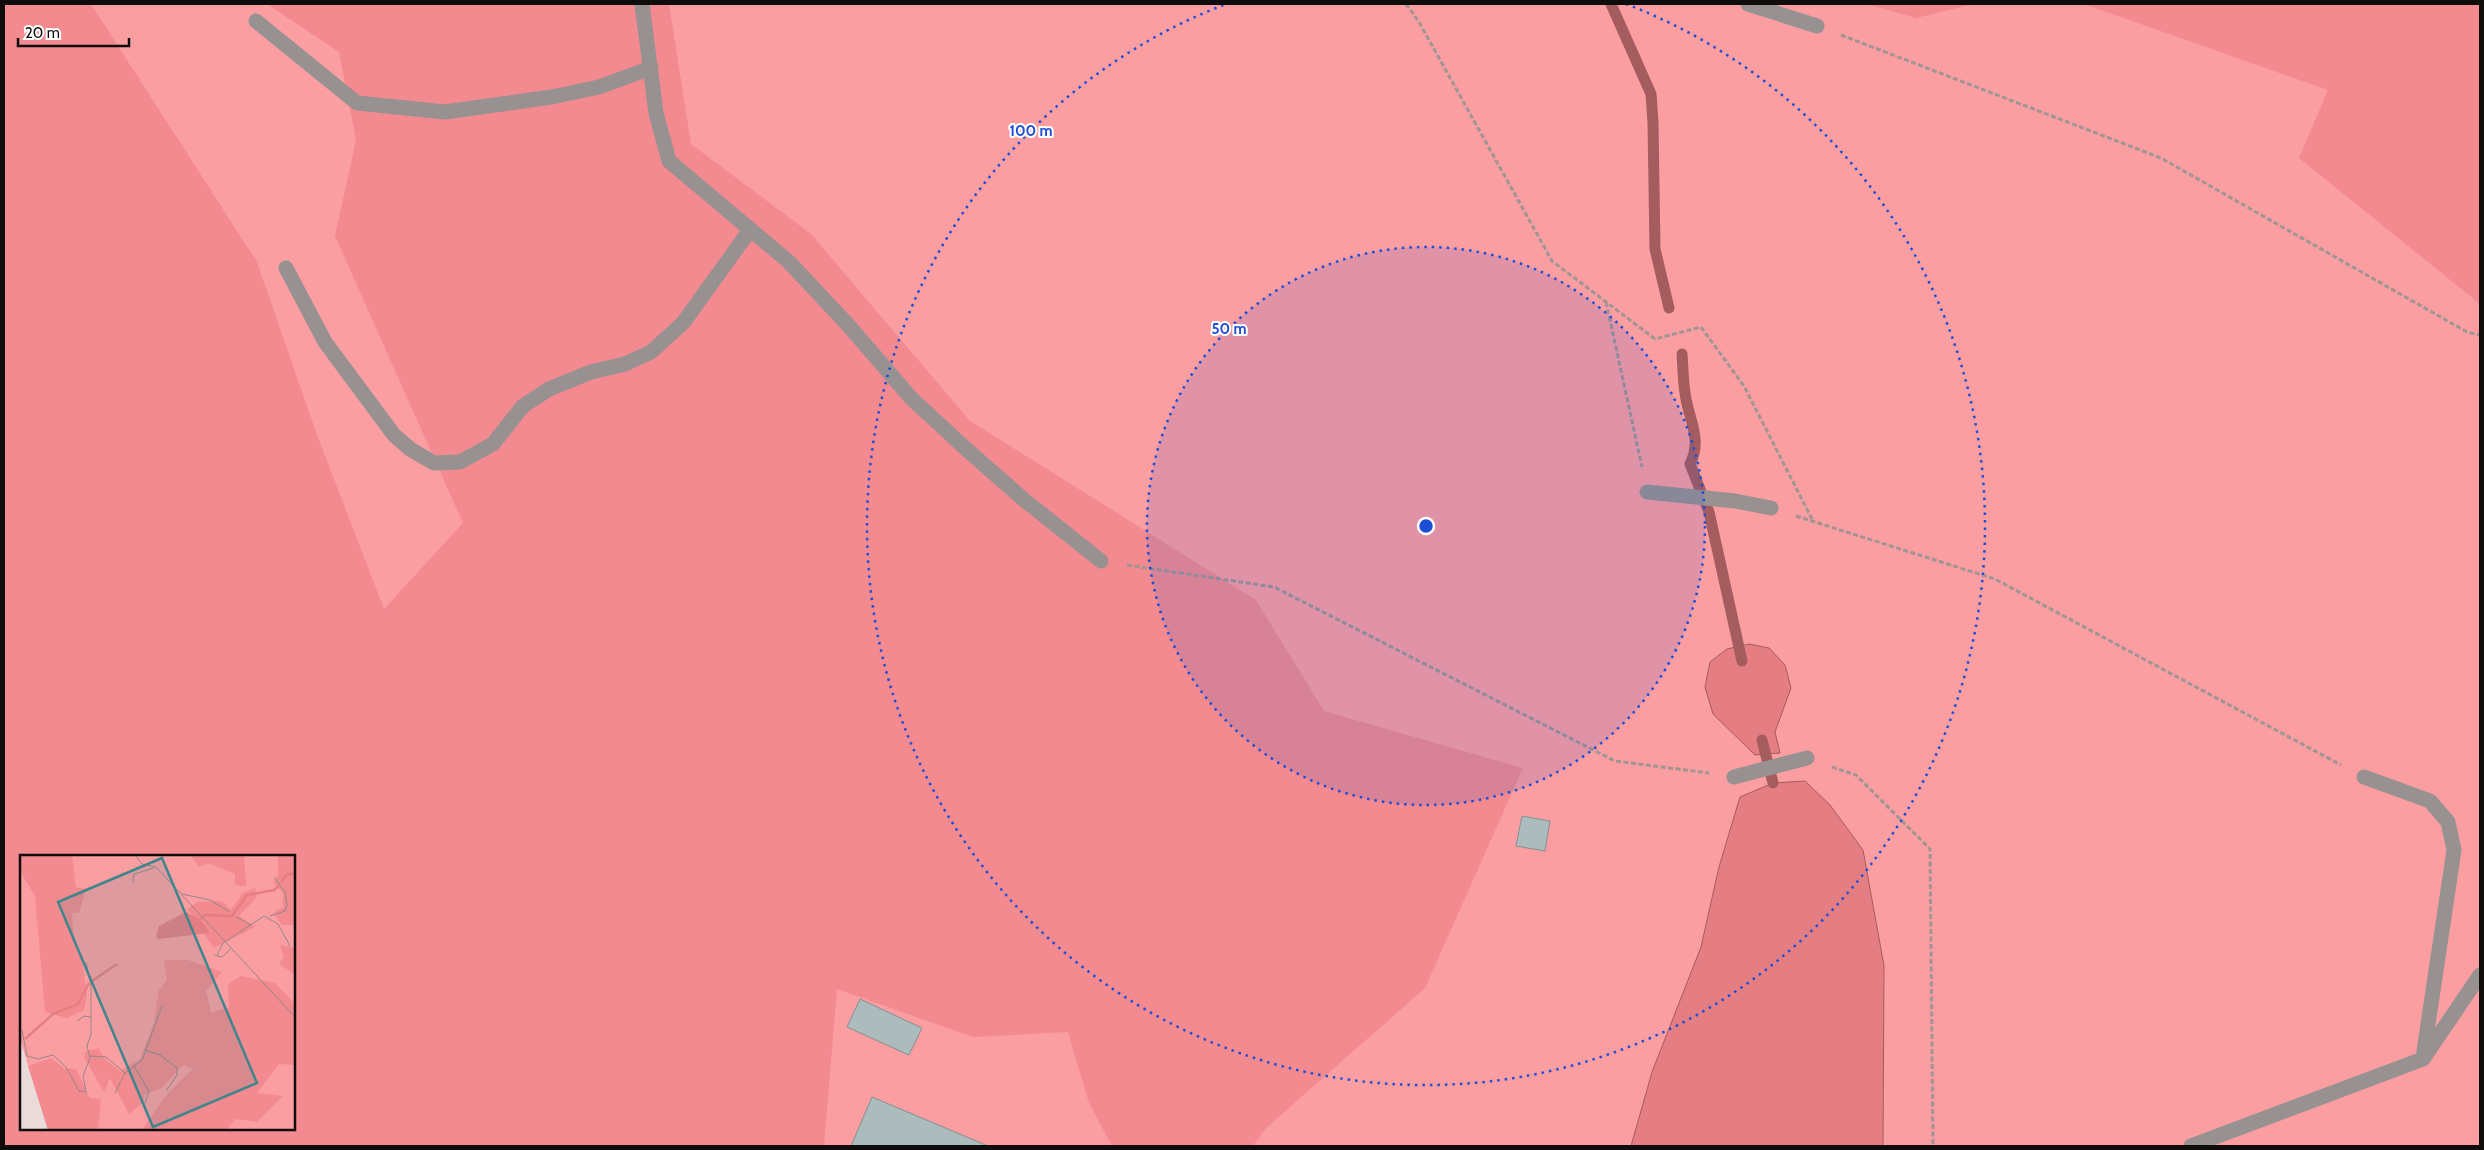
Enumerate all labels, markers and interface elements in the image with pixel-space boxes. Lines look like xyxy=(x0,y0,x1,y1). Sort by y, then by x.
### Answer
scale bar xyxy=(18,15,129,47)
text: 20 m xyxy=(25,24,60,42)
text: 100 m xyxy=(1009,122,1053,140)
text: 50 m xyxy=(1211,320,1247,338)
centre of rings xyxy=(1417,517,1435,535)
inset map xyxy=(20,855,295,1130)

